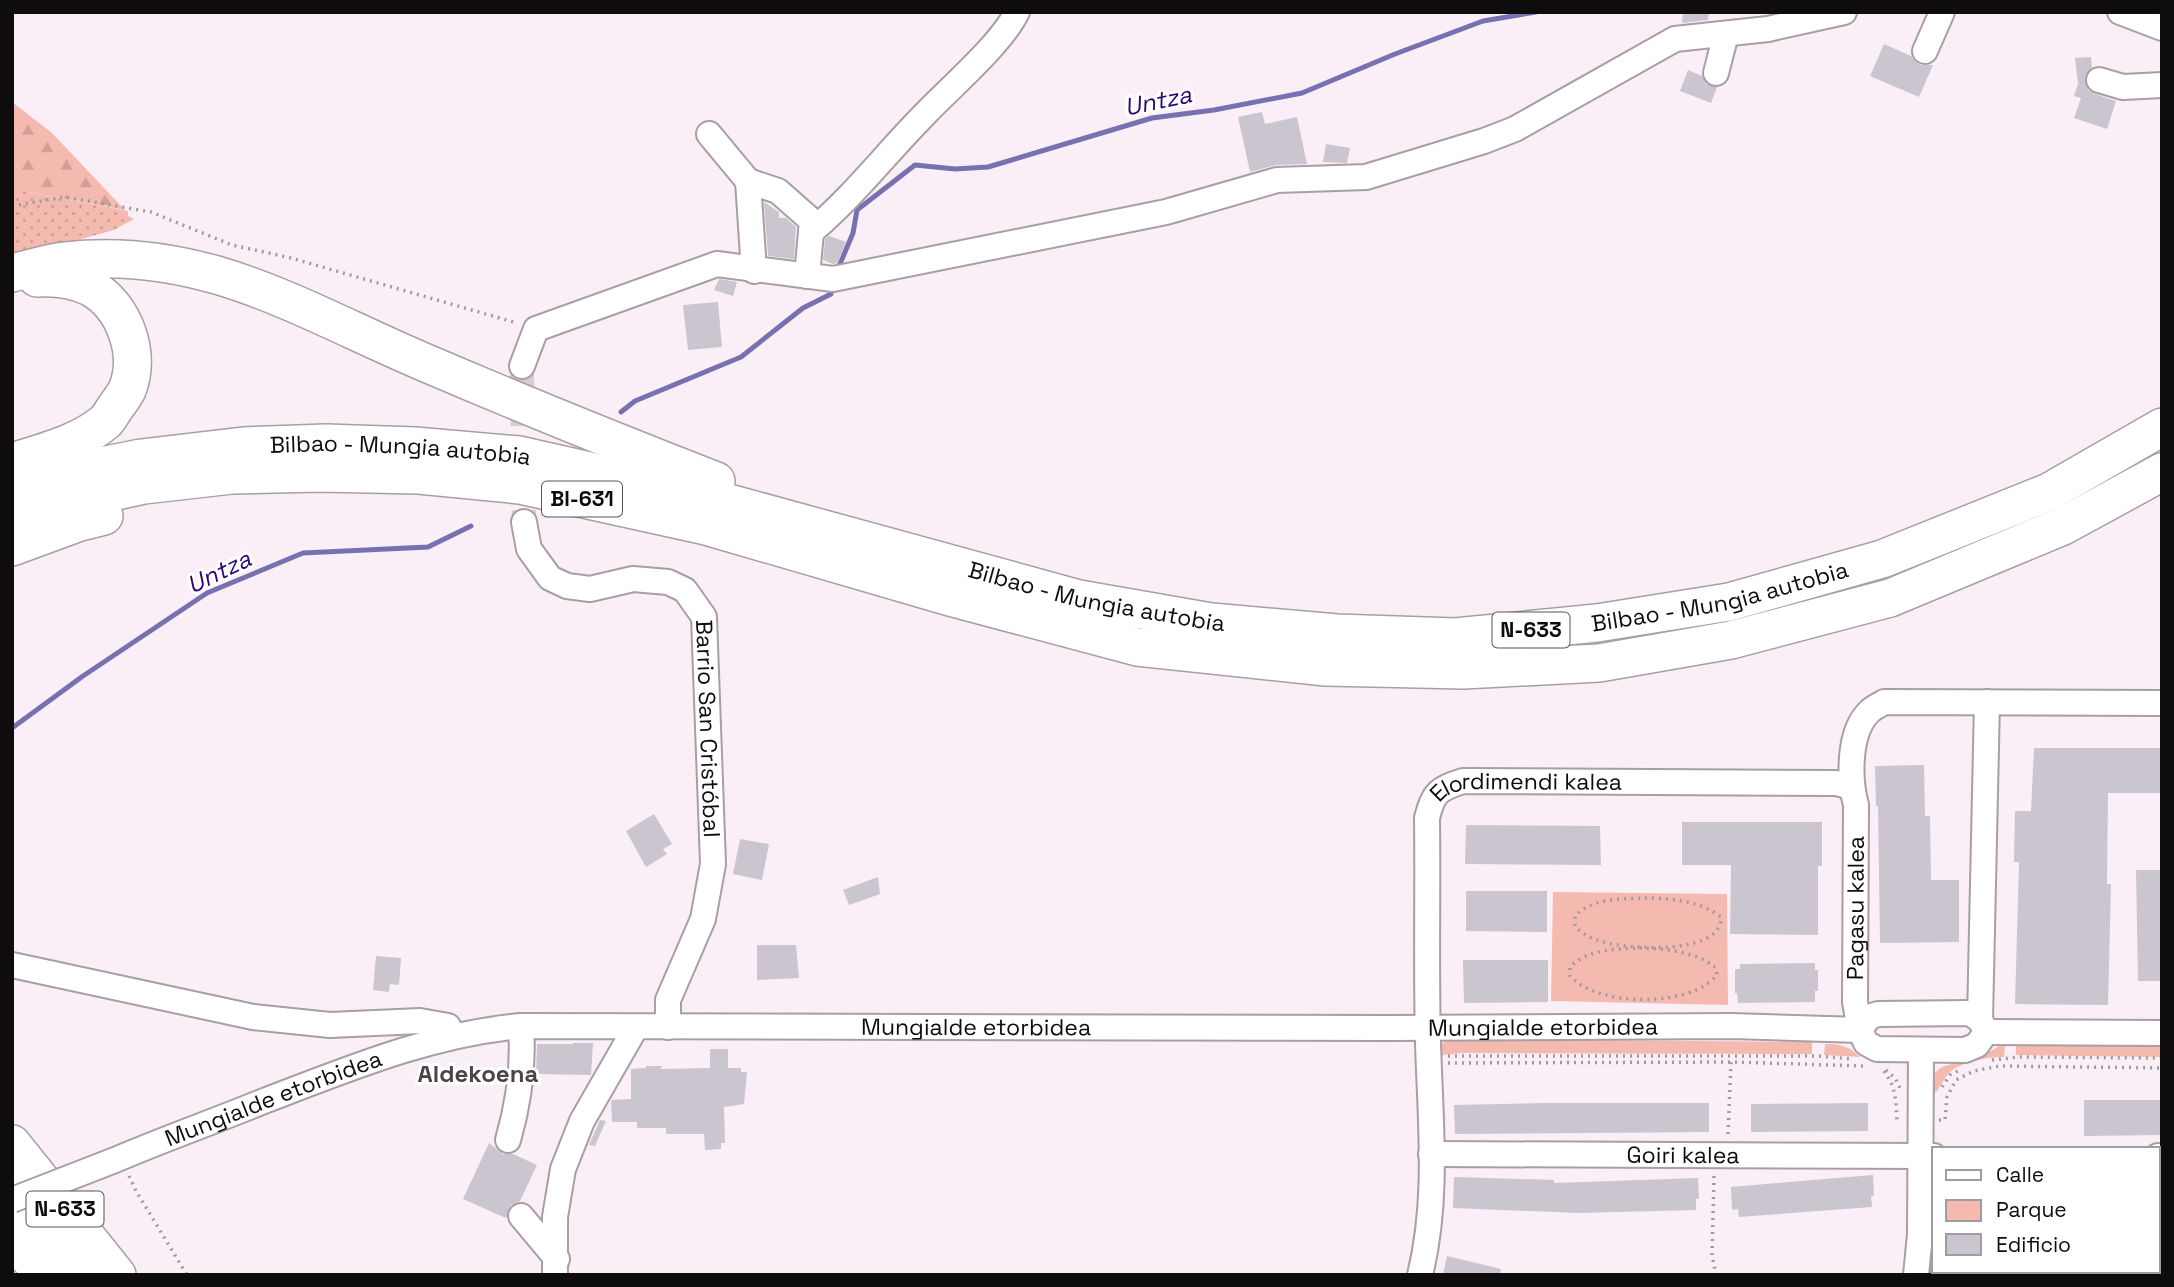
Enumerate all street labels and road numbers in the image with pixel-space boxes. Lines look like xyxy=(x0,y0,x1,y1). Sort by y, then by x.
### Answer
street label: Bilbao - Mungia autobia xyxy=(269,428,534,472)
road number: BI-631 xyxy=(542,482,622,516)
street label: Bilbao - Mungia autobia xyxy=(965,554,1226,638)
street label: Bilbao - Mungia autobia xyxy=(1589,554,1852,639)
road number: N-633 xyxy=(1492,612,1570,648)
street label: Barrio San Cristóbal xyxy=(689,619,727,838)
street label: Elordimendi kalea xyxy=(1423,766,1622,808)
street label: Pagasu kalea xyxy=(1840,836,1871,980)
street label: Mungialde etorbidea xyxy=(1428,1011,1658,1043)
street label: Mungialde etorbidea xyxy=(861,1012,1091,1042)
street label: Mungialde etorbidea xyxy=(160,1043,386,1153)
street label: Goiri kalea xyxy=(1626,1140,1740,1170)
road number: N-633 xyxy=(27,1192,104,1226)

